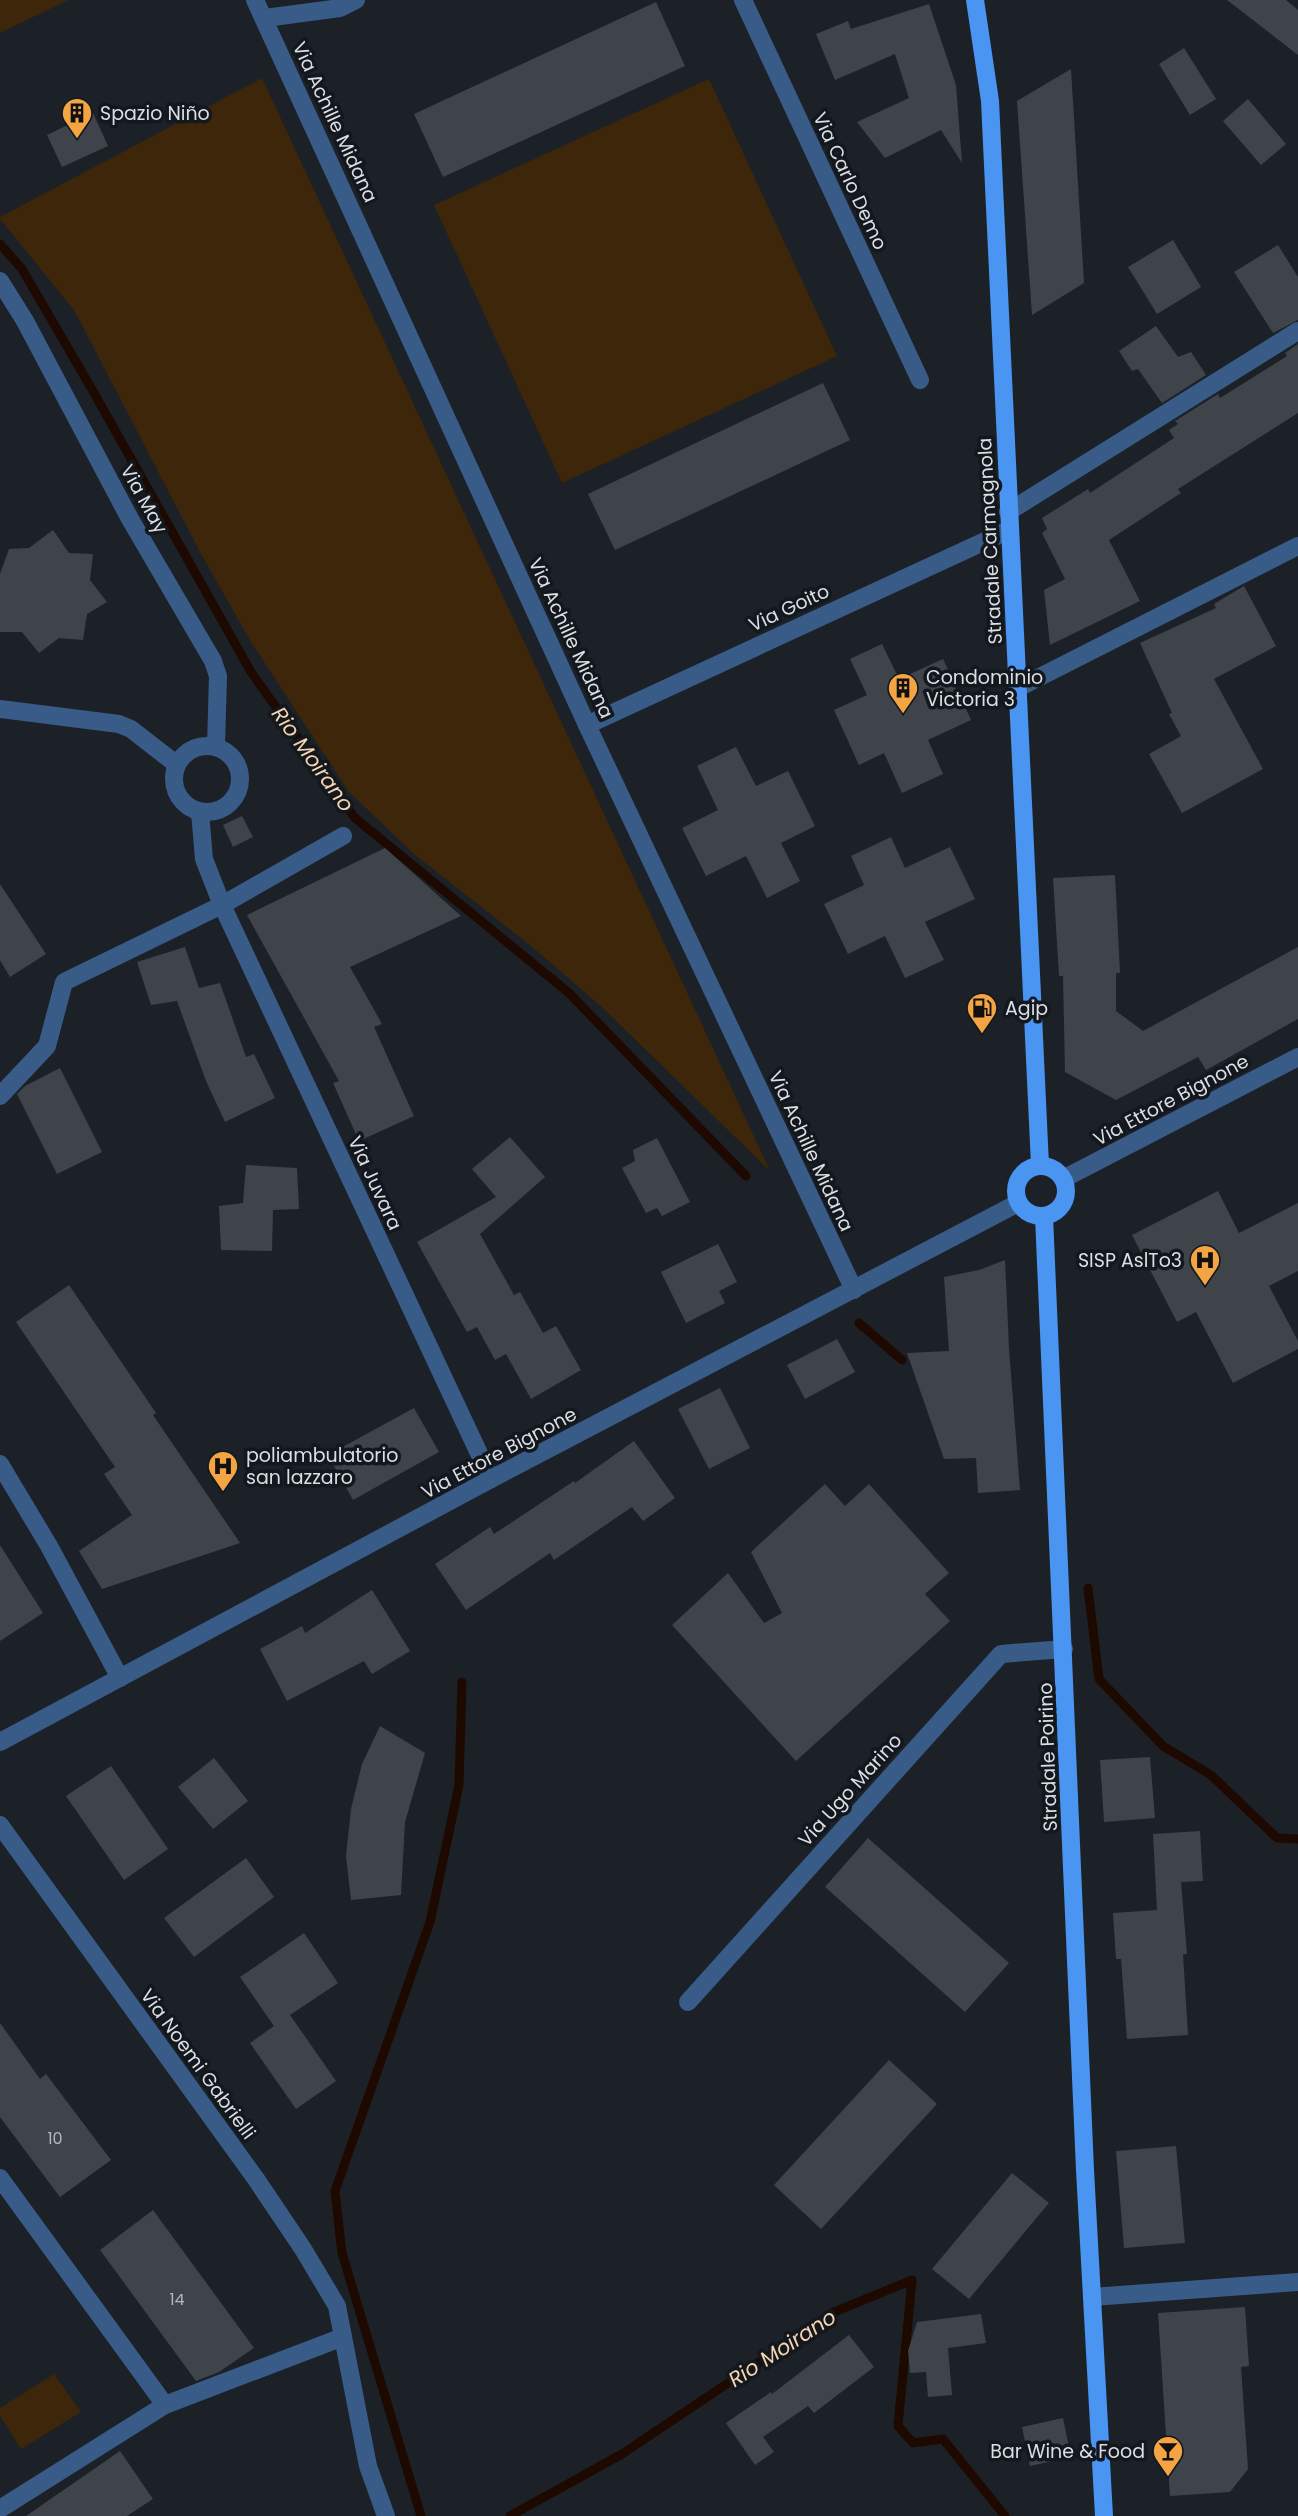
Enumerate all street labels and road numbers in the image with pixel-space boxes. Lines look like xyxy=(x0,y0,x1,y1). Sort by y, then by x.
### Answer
street label: Via Achille Midana xyxy=(286,37,384,207)
street label: Via Carlo Demo xyxy=(806,108,894,254)
street label: Stradale Carmagnola xyxy=(971,437,1009,645)
street label: Via May xyxy=(114,460,174,539)
street label: Via Achille Midana xyxy=(522,553,620,723)
street label: Via Goito xyxy=(744,578,834,638)
street label: Via Ettore Bignone xyxy=(1088,1048,1254,1152)
street label: Via Achille Midana xyxy=(762,1066,860,1236)
street label: Via Juvara xyxy=(341,1131,409,1235)
street label: Via Ettore Bignone xyxy=(416,1401,582,1505)
street label: Stradale Poirino xyxy=(1032,1682,1064,1832)
street label: Via Ugo Marino xyxy=(792,1728,908,1852)
street label: Via Noemi Gabrielli xyxy=(134,1983,262,2145)

